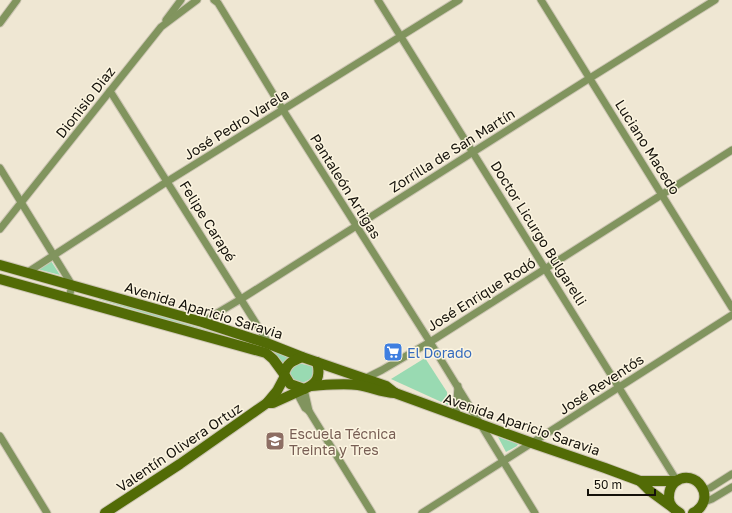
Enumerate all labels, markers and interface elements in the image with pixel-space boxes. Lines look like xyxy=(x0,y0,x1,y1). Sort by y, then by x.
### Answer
street label: Dionisio Diaz xyxy=(52,63,118,141)
street label: José Pedro Varela xyxy=(180,85,292,163)
street label: Luciano Macedo xyxy=(612,96,684,198)
street label: Zorrilla de San Martín xyxy=(386,105,518,195)
street label: Pantaleón Artigas xyxy=(307,130,385,242)
street label: Doctor Licurgo Bulgarelli xyxy=(487,158,591,308)
street label: Felipe Carapé xyxy=(176,177,240,265)
street label: José Enrique Rodó xyxy=(423,254,539,334)
street label: Avenida Aparicio Saravia xyxy=(123,278,285,342)
supermarket icon: El Dorado xyxy=(382,341,404,363)
place label: El Dorado xyxy=(407,344,472,361)
street label: José Reventós xyxy=(555,350,647,418)
street label: Avenida Aparicio Saravia xyxy=(442,389,602,459)
street label: Valentín Olivera Ortuz xyxy=(113,399,245,495)
place label: Escuela Técnica Treinta y Tres xyxy=(289,425,396,458)
school or university icon: Escuela Técnica Treinta y Tres xyxy=(264,430,286,452)
scale bar xyxy=(588,471,655,497)
text: 50 m xyxy=(594,477,622,492)

